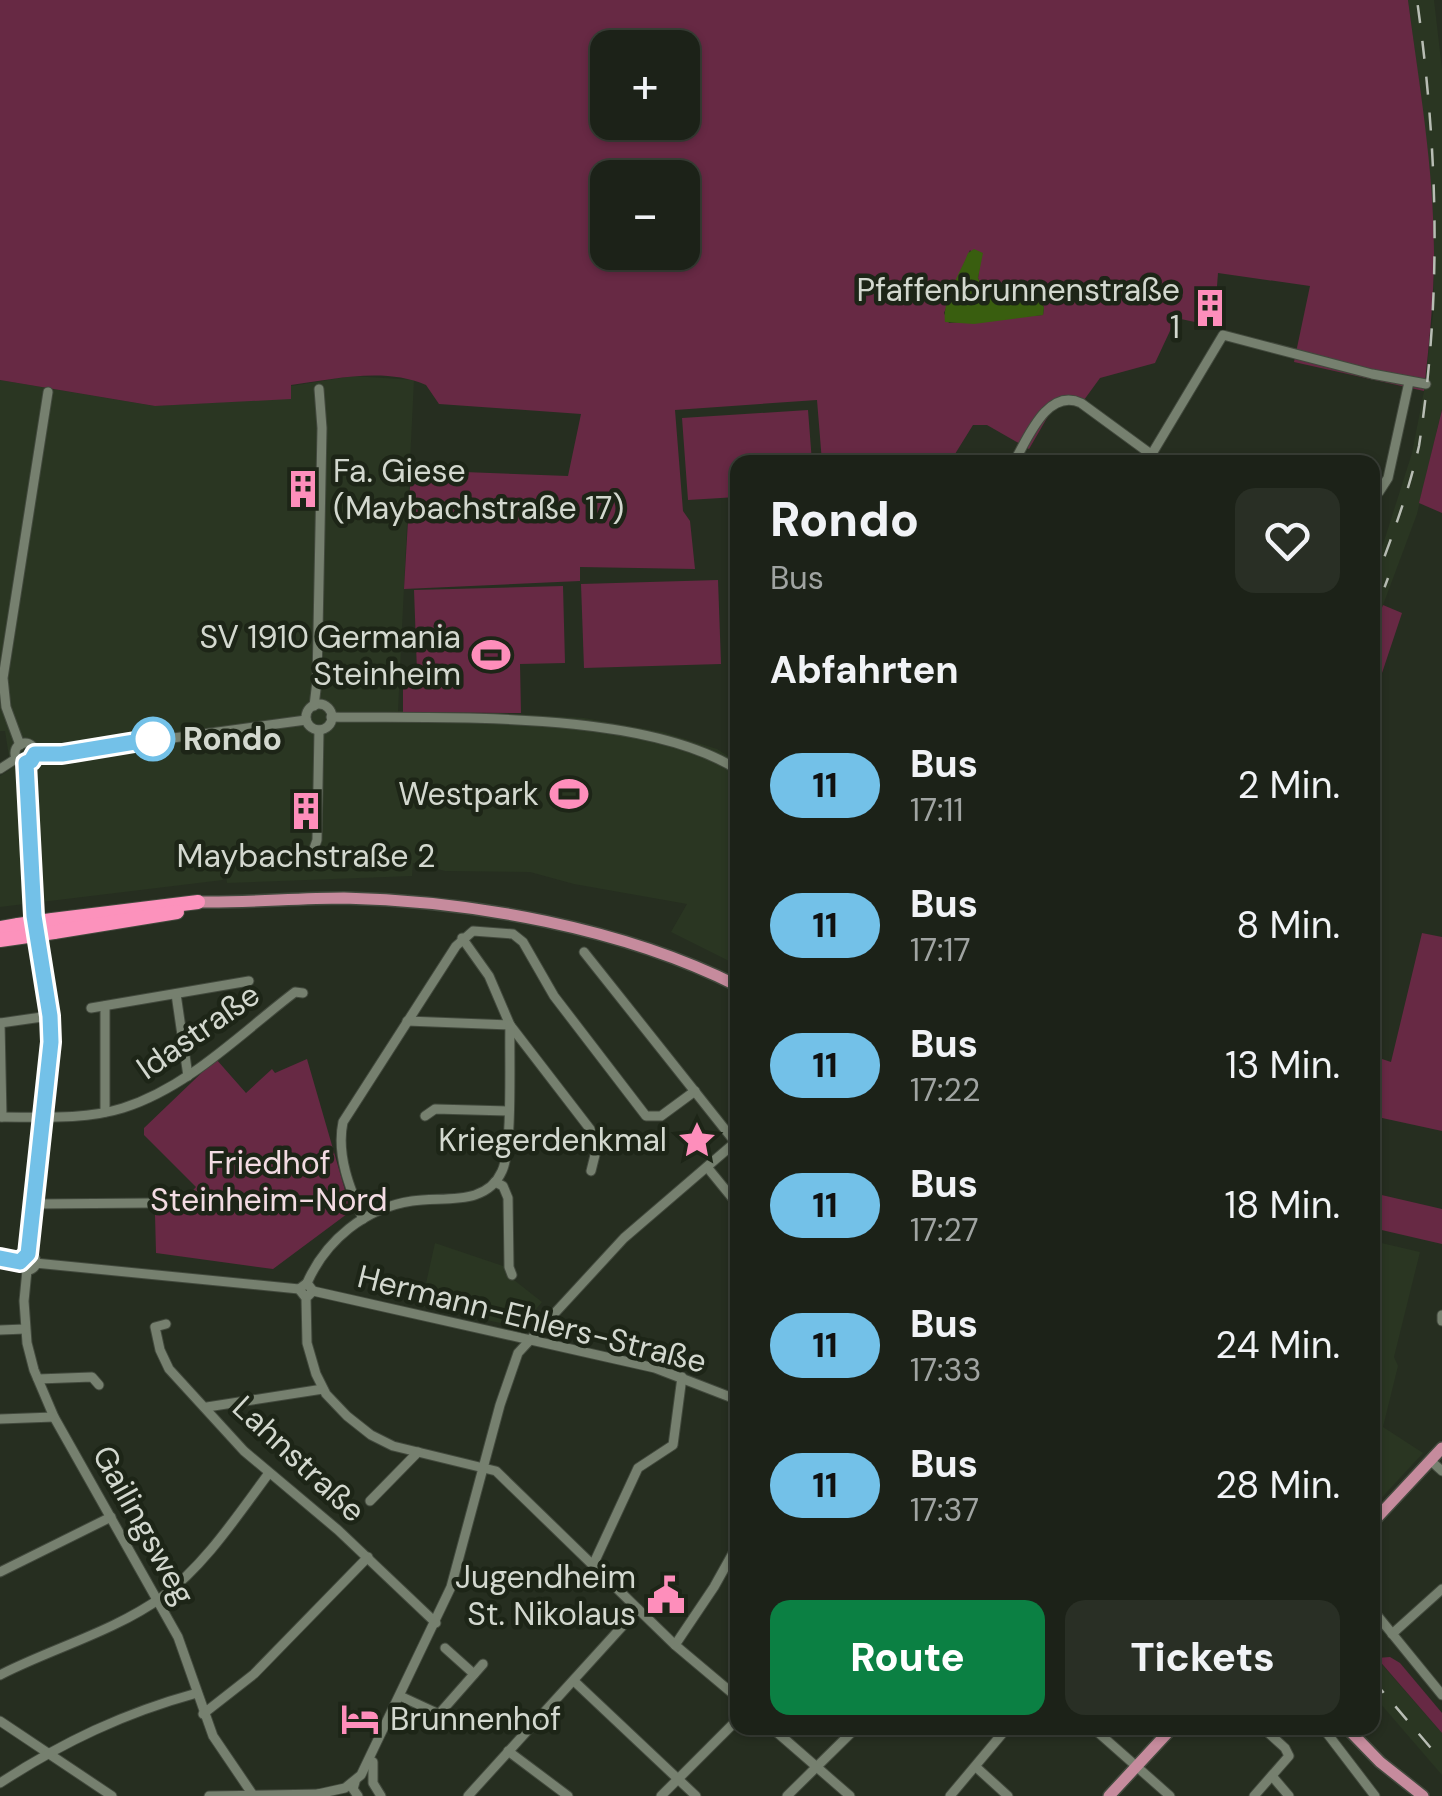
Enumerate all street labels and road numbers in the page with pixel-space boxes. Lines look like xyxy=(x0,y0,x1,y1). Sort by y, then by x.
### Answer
street label: Idastraße xyxy=(128,973,268,1089)
street label: Hermann-Ehlers-Straße xyxy=(353,1255,711,1383)
street label: Lahnstraße xyxy=(224,1387,374,1531)
street label: Gailingsweg xyxy=(83,1438,205,1612)

